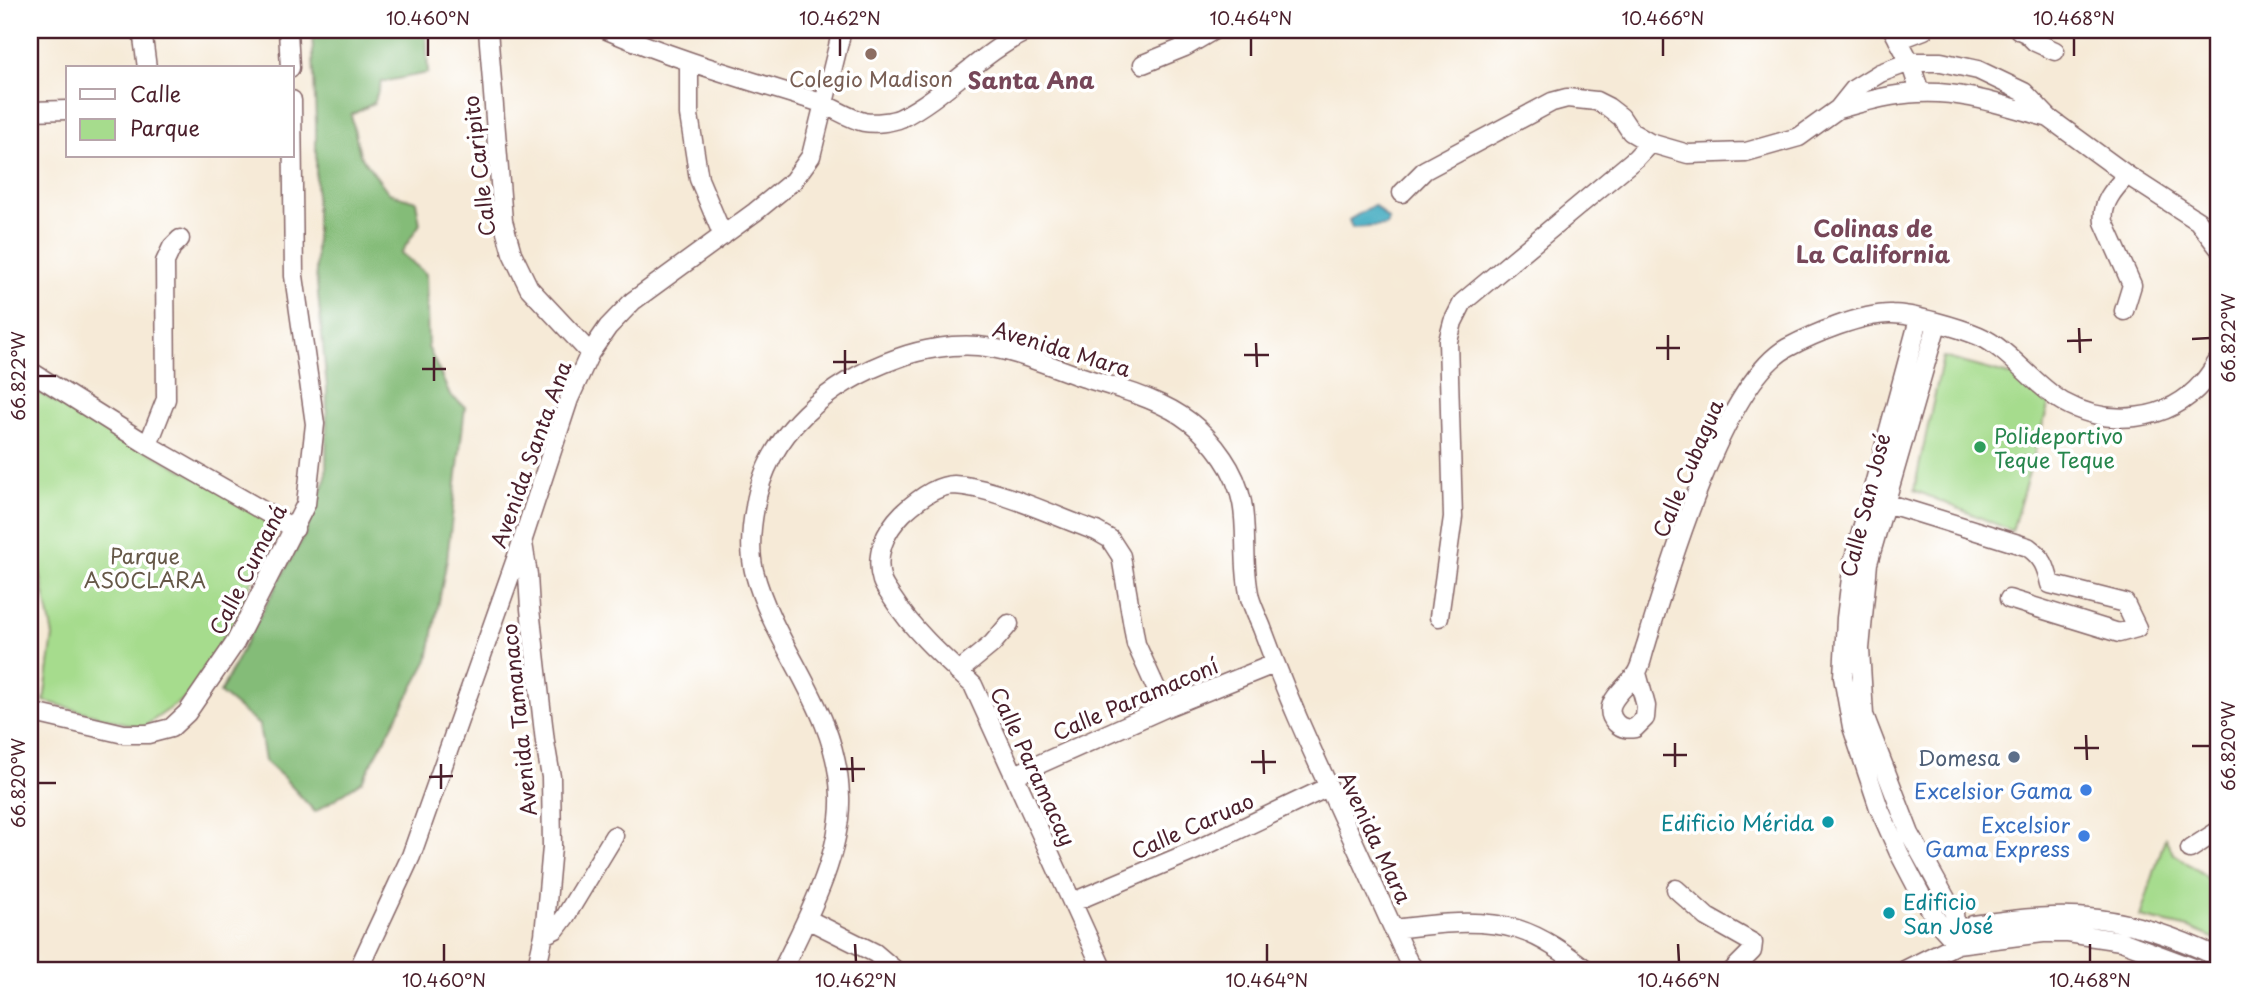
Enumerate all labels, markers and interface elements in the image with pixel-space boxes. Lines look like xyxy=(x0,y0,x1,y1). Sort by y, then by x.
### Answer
text: 10.460°N xyxy=(386,4,470,31)
text: 10.462°N xyxy=(799,4,881,31)
text: 10.464°N xyxy=(1210,4,1292,31)
text: 10.466°N xyxy=(1622,4,1704,31)
text: 10.468°N xyxy=(2033,4,2115,31)
marker: Colegio Madison xyxy=(863,46,879,62)
place label: Colegio Madison xyxy=(789,62,953,94)
district label: Santa Ana xyxy=(967,62,1095,97)
legend xyxy=(66,66,294,158)
text: Calle xyxy=(130,77,181,109)
street label: Calle Caripito xyxy=(453,94,503,238)
text: Parque xyxy=(130,111,200,143)
district label: Colinas de La California xyxy=(1796,210,1950,271)
text: 66.822°W xyxy=(2214,293,2241,383)
street label: Avenida Mara xyxy=(989,312,1136,384)
text: 66.822°W xyxy=(4,331,31,421)
street label: Avenida Santa Ana xyxy=(481,356,579,552)
street label: Calle Cubagua xyxy=(1644,394,1731,542)
place label: Polideportivo Teque Teque xyxy=(1994,419,2123,475)
street label: Calle San José xyxy=(1831,430,1897,580)
marker: Polideportivo Teque Teque xyxy=(1972,439,1988,455)
street label: Calle Cumaná xyxy=(200,497,294,640)
park label: Parque ASOCLARA xyxy=(84,539,206,595)
street label: Avenida Tamanaco xyxy=(492,622,544,818)
street label: Calle Paramaconí xyxy=(1047,649,1223,747)
street label: Calle Paramacay xyxy=(983,681,1085,851)
text: 66.820°W xyxy=(2214,701,2241,791)
text: 66.820°W xyxy=(4,738,31,828)
place label: Domesa xyxy=(1918,741,2000,773)
marker: Domesa xyxy=(2006,749,2022,765)
street label: Avenida Mara xyxy=(1331,766,1421,909)
place label: Excelsior Gama xyxy=(1914,774,2073,806)
marker: Excelsior Gama xyxy=(2078,782,2094,798)
street label: Calle Caruao xyxy=(1125,784,1259,866)
place label: Edificio Mérida xyxy=(1661,806,1815,838)
place label: Excelsior Gama Express xyxy=(1925,808,2070,864)
marker: Edificio Mérida xyxy=(1820,814,1836,830)
marker: Excelsior Gama Express xyxy=(2076,828,2092,844)
place label: Edificio San José xyxy=(1903,885,1993,941)
marker: Edificio San José xyxy=(1881,905,1897,921)
text: 10.460°N xyxy=(402,966,486,993)
text: 10.462°N xyxy=(815,966,897,993)
text: 10.464°N xyxy=(1226,966,1308,993)
text: 10.466°N xyxy=(1638,966,1720,993)
text: 10.468°N xyxy=(2049,966,2131,993)

